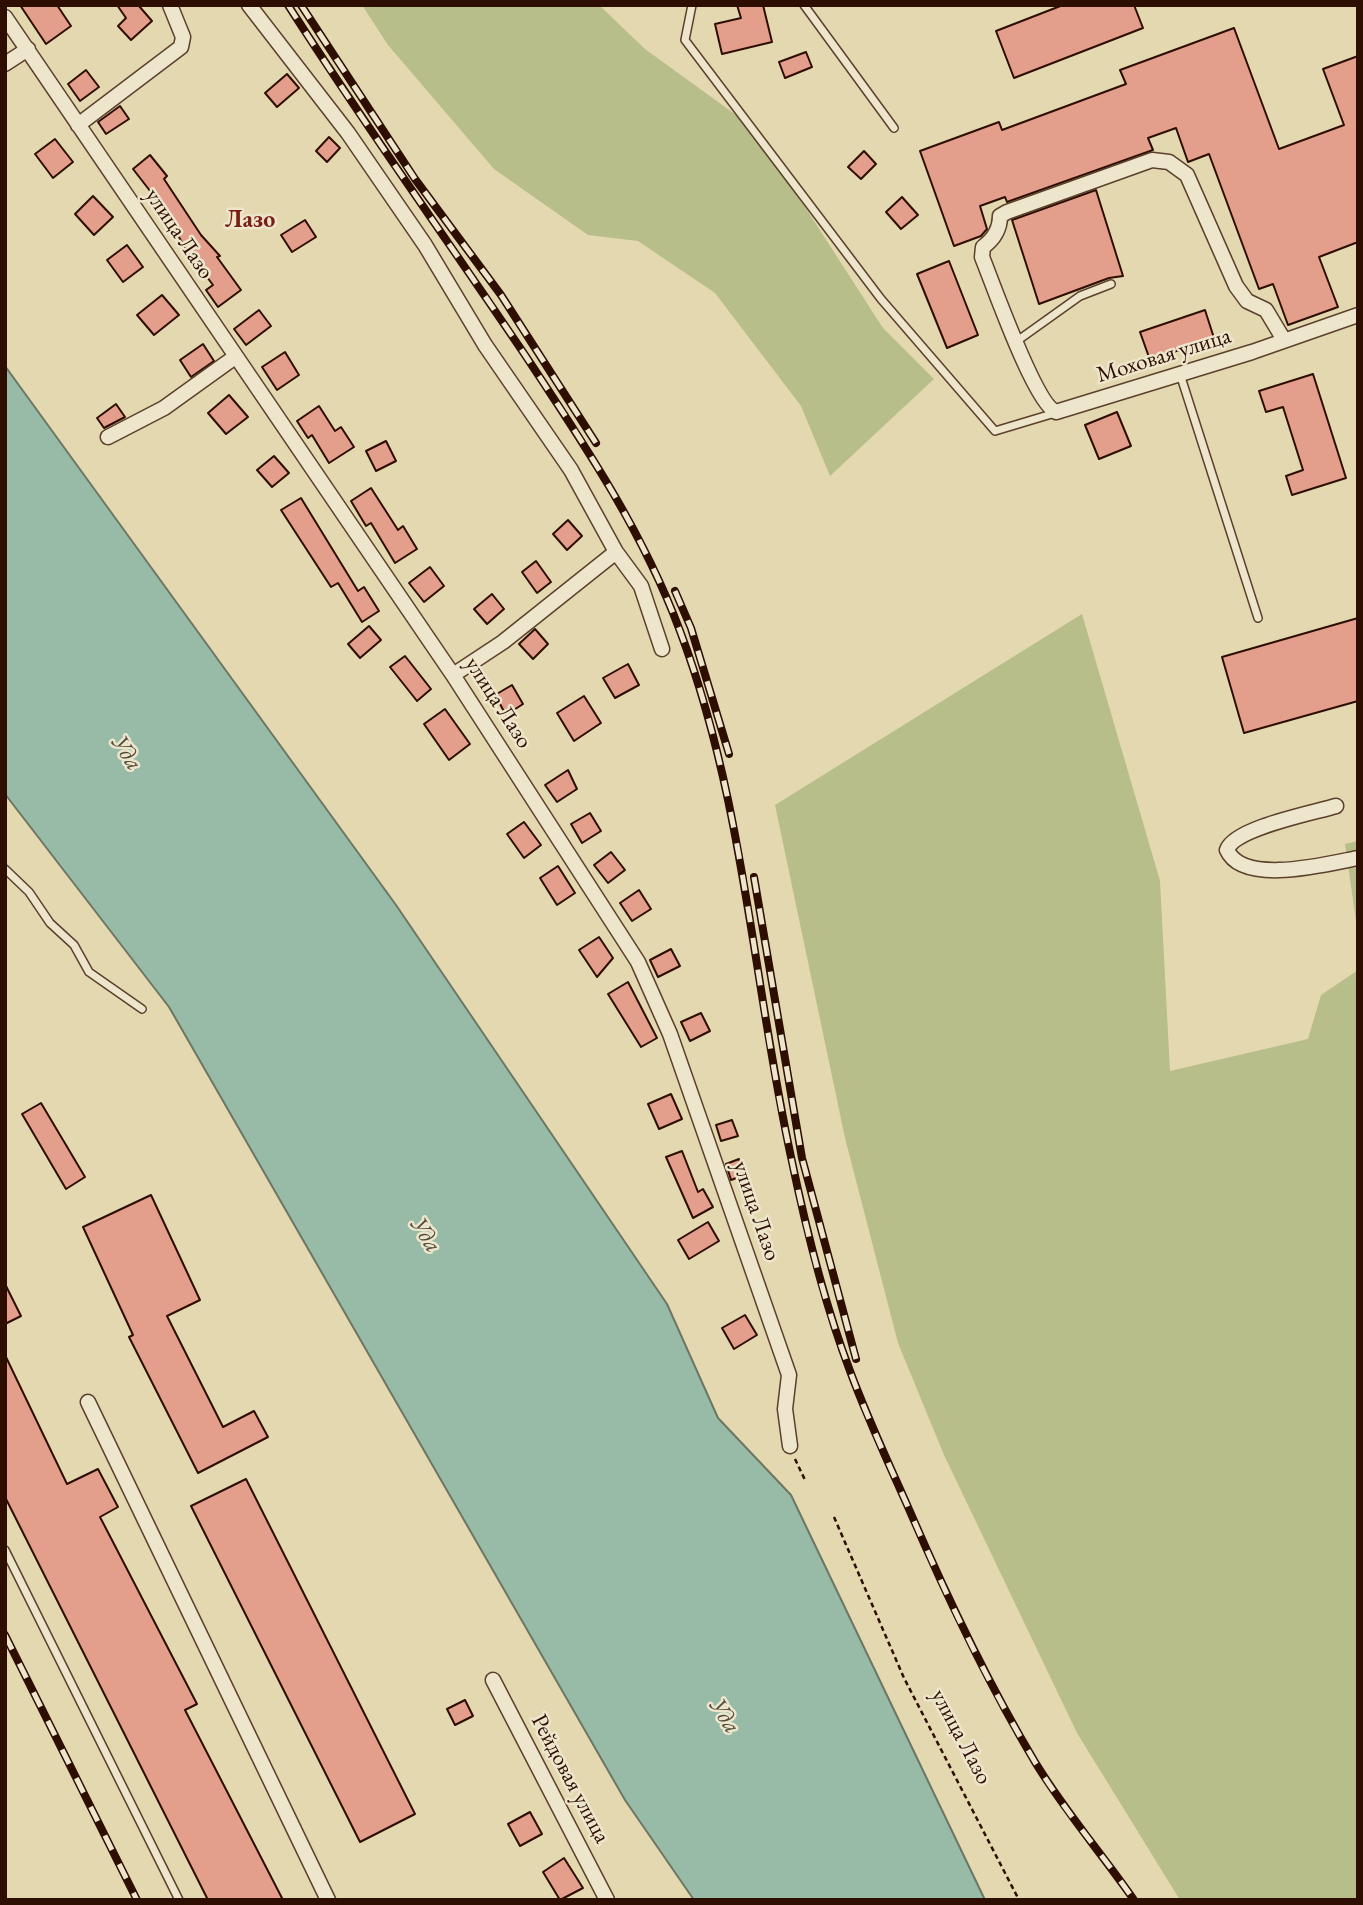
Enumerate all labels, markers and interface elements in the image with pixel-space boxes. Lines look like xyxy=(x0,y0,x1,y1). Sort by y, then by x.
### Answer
street label: улица Лазо xyxy=(139,183,219,285)
district label: Лазо xyxy=(225,206,275,234)
street label: Моховая улица xyxy=(1093,322,1235,390)
street label: улица Лазо xyxy=(458,652,538,754)
water label: Уда xyxy=(104,730,148,776)
street label: улица Лазо xyxy=(726,1157,786,1265)
water label: Уда xyxy=(403,1212,447,1258)
street label: улица Лазо xyxy=(924,1685,998,1789)
water label: Уда xyxy=(702,1693,746,1739)
street label: Рейдовая улица xyxy=(524,1710,616,1848)

